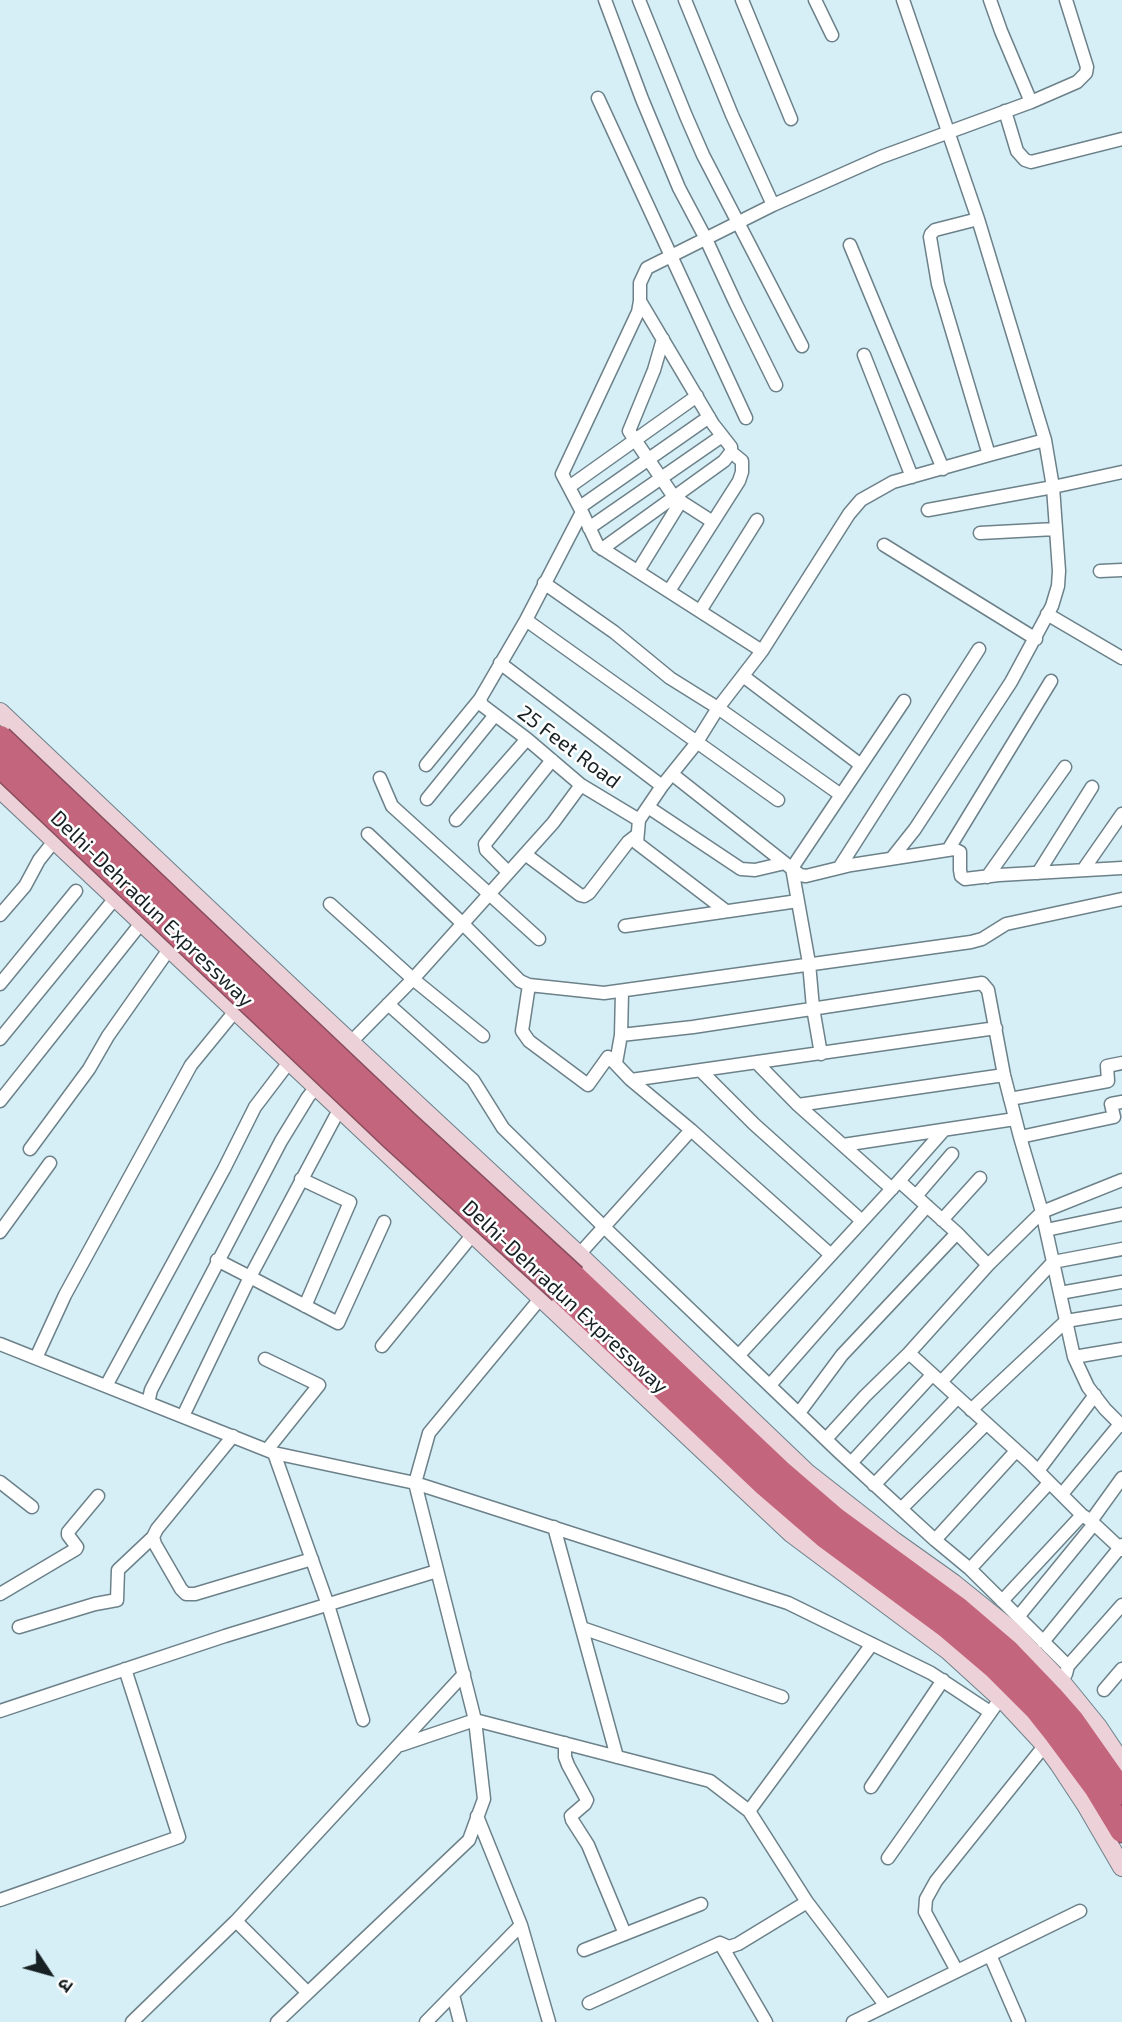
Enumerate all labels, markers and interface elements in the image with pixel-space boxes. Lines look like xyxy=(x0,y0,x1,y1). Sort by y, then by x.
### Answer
street label: 25 Feet Road xyxy=(513,700,625,794)
street label: Delhi-Dehradun Expressway xyxy=(45,805,259,1013)
street label: Delhi-Dehradun Expressway xyxy=(457,1195,673,1399)
north arrow xyxy=(14,1938,84,2008)
text: उ xyxy=(54,1974,79,1997)

